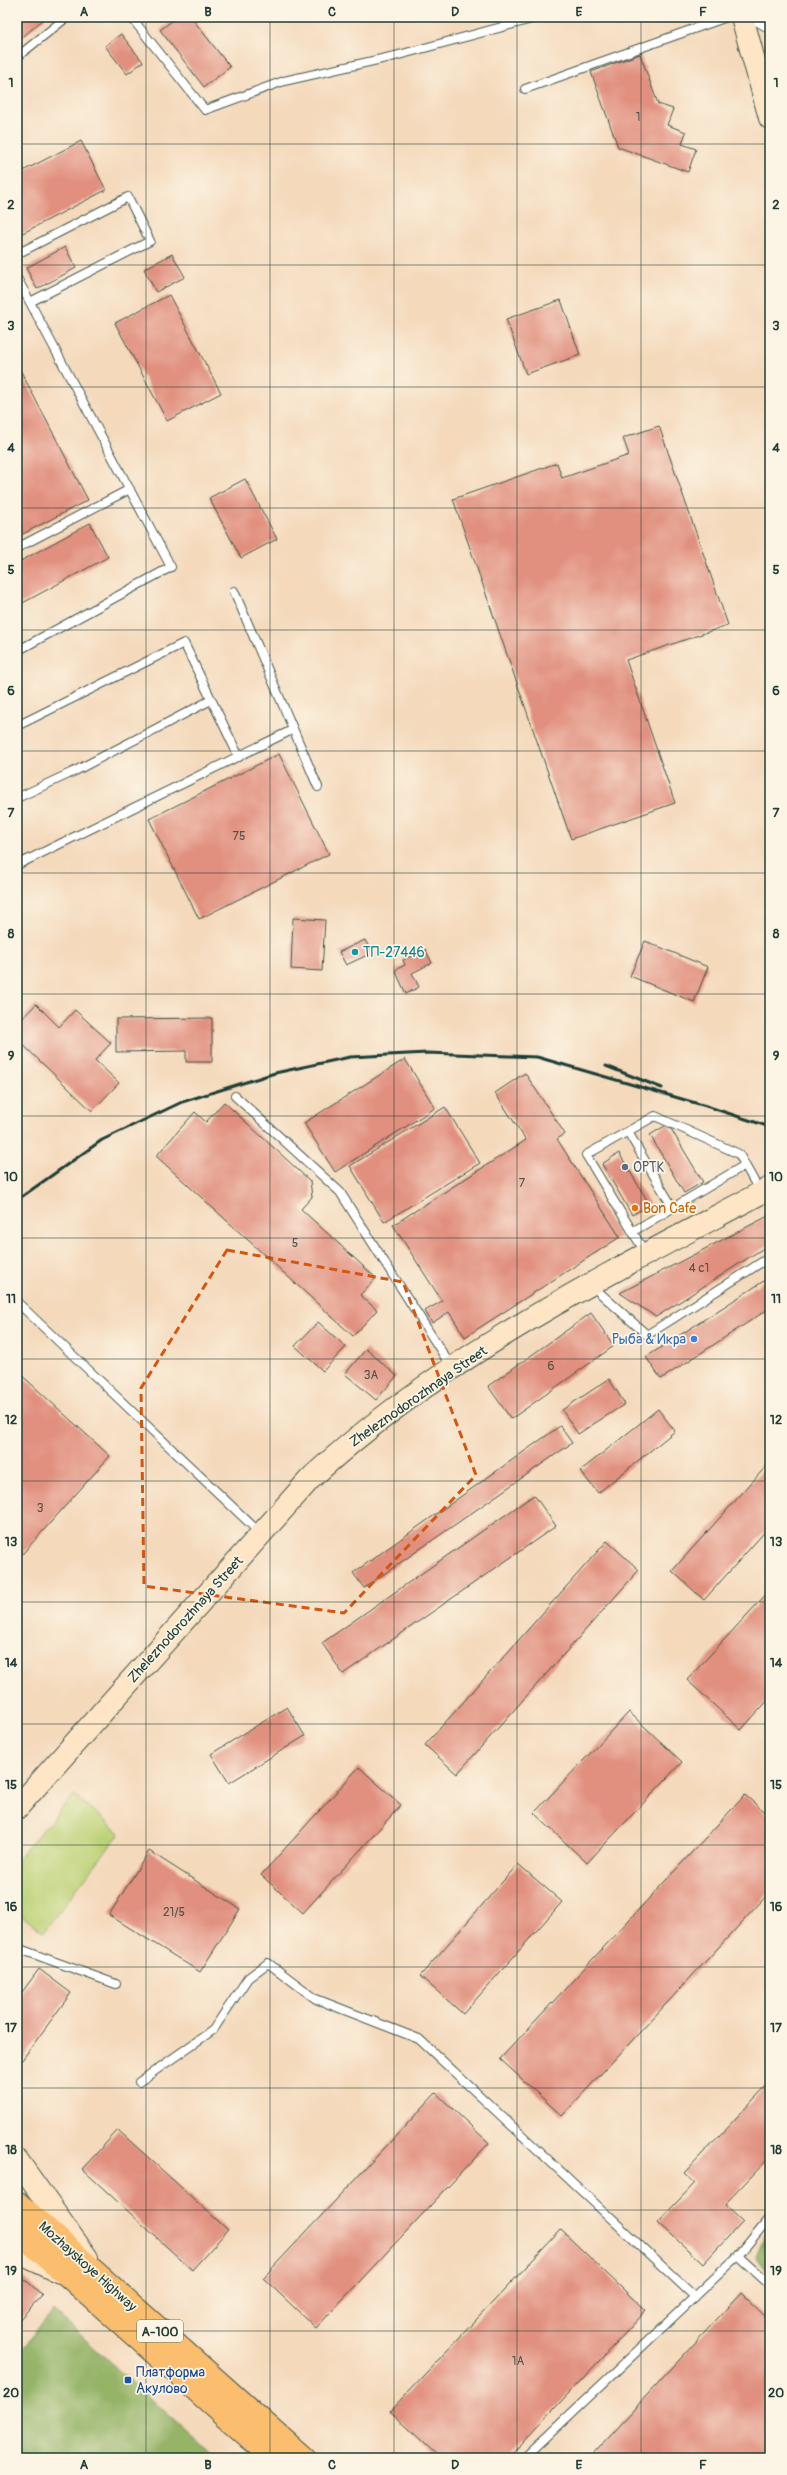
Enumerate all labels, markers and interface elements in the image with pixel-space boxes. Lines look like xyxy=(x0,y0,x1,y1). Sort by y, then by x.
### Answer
text: A xyxy=(80,4,89,20)
text: B xyxy=(204,4,212,20)
text: C xyxy=(328,4,336,20)
text: D xyxy=(451,4,459,20)
text: E xyxy=(576,4,583,20)
text: F xyxy=(699,4,707,20)
text: 1 xyxy=(8,75,14,91)
text: 1 xyxy=(773,75,779,91)
house number: 1 xyxy=(636,110,640,125)
text: 2 xyxy=(7,197,15,213)
text: 2 xyxy=(772,197,780,213)
text: 3 xyxy=(7,318,15,334)
text: 3 xyxy=(772,318,780,334)
text: 4 xyxy=(7,440,15,456)
text: 4 xyxy=(772,440,780,456)
text: 5 xyxy=(7,562,15,578)
text: 5 xyxy=(772,562,780,578)
text: 6 xyxy=(7,683,15,699)
text: 6 xyxy=(772,683,780,699)
text: 7 xyxy=(8,805,15,821)
text: 7 xyxy=(773,805,780,821)
house number: 75 xyxy=(233,829,245,844)
text: 8 xyxy=(8,926,15,942)
text: 8 xyxy=(773,926,780,942)
place label: ТП-27446 xyxy=(363,944,425,961)
marker: ТП-27446 xyxy=(350,947,360,957)
text: 9 xyxy=(8,1048,15,1064)
text: 9 xyxy=(773,1048,780,1064)
place label: ОРТК xyxy=(633,1159,665,1176)
marker: ОРТК xyxy=(620,1162,630,1172)
text: 10 xyxy=(4,1169,18,1185)
text: 10 xyxy=(769,1169,783,1185)
house number: 7 xyxy=(519,1176,526,1191)
place label: Bon Cafe xyxy=(643,1200,696,1217)
marker: Bon Cafe xyxy=(630,1203,640,1213)
house number: 5 xyxy=(292,1236,298,1251)
house number: 4 с1 xyxy=(689,1261,709,1276)
text: 11 xyxy=(6,1291,16,1307)
text: 11 xyxy=(771,1291,781,1307)
place label: Рыба & Икра xyxy=(612,1331,686,1348)
marker: Рыба & Икра xyxy=(689,1334,699,1344)
street label: Zheleznodorozhnaya Street xyxy=(346,1342,491,1451)
house number: 6 xyxy=(548,1359,555,1374)
house number: 3А xyxy=(364,1368,378,1383)
text: 12 xyxy=(5,1412,17,1428)
text: 12 xyxy=(770,1412,782,1428)
house number: 3 xyxy=(37,1501,44,1516)
text: 13 xyxy=(5,1534,17,1550)
text: 13 xyxy=(770,1534,782,1550)
street label: Zheleznodorozhnaya Street xyxy=(124,1552,247,1686)
text: 14 xyxy=(5,1655,18,1671)
text: 14 xyxy=(770,1655,783,1671)
text: 15 xyxy=(5,1777,17,1793)
text: 15 xyxy=(770,1777,782,1793)
text: 16 xyxy=(5,1899,18,1915)
text: 16 xyxy=(770,1899,783,1915)
house number: 21/5 xyxy=(163,1905,185,1920)
text: 17 xyxy=(5,2020,17,2036)
text: 17 xyxy=(770,2020,782,2036)
text: 18 xyxy=(5,2142,17,2158)
text: 18 xyxy=(770,2142,782,2158)
street label: Mozhayskoye Highway xyxy=(35,2218,140,2315)
text: 19 xyxy=(5,2263,17,2279)
text: 19 xyxy=(770,2263,782,2279)
road number: А-100 xyxy=(137,2320,183,2342)
house number: 1А xyxy=(512,2354,524,2369)
place label: Платформа Акулово xyxy=(136,2364,205,2397)
marker: Платформа Акулово xyxy=(123,2375,133,2385)
text: 20 xyxy=(3,2385,19,2401)
text: 20 xyxy=(768,2385,784,2401)
text: A xyxy=(80,2457,89,2473)
text: B xyxy=(204,2457,212,2473)
text: C xyxy=(328,2457,336,2473)
text: D xyxy=(451,2457,459,2473)
text: E xyxy=(576,2457,583,2473)
text: F xyxy=(699,2457,707,2473)

